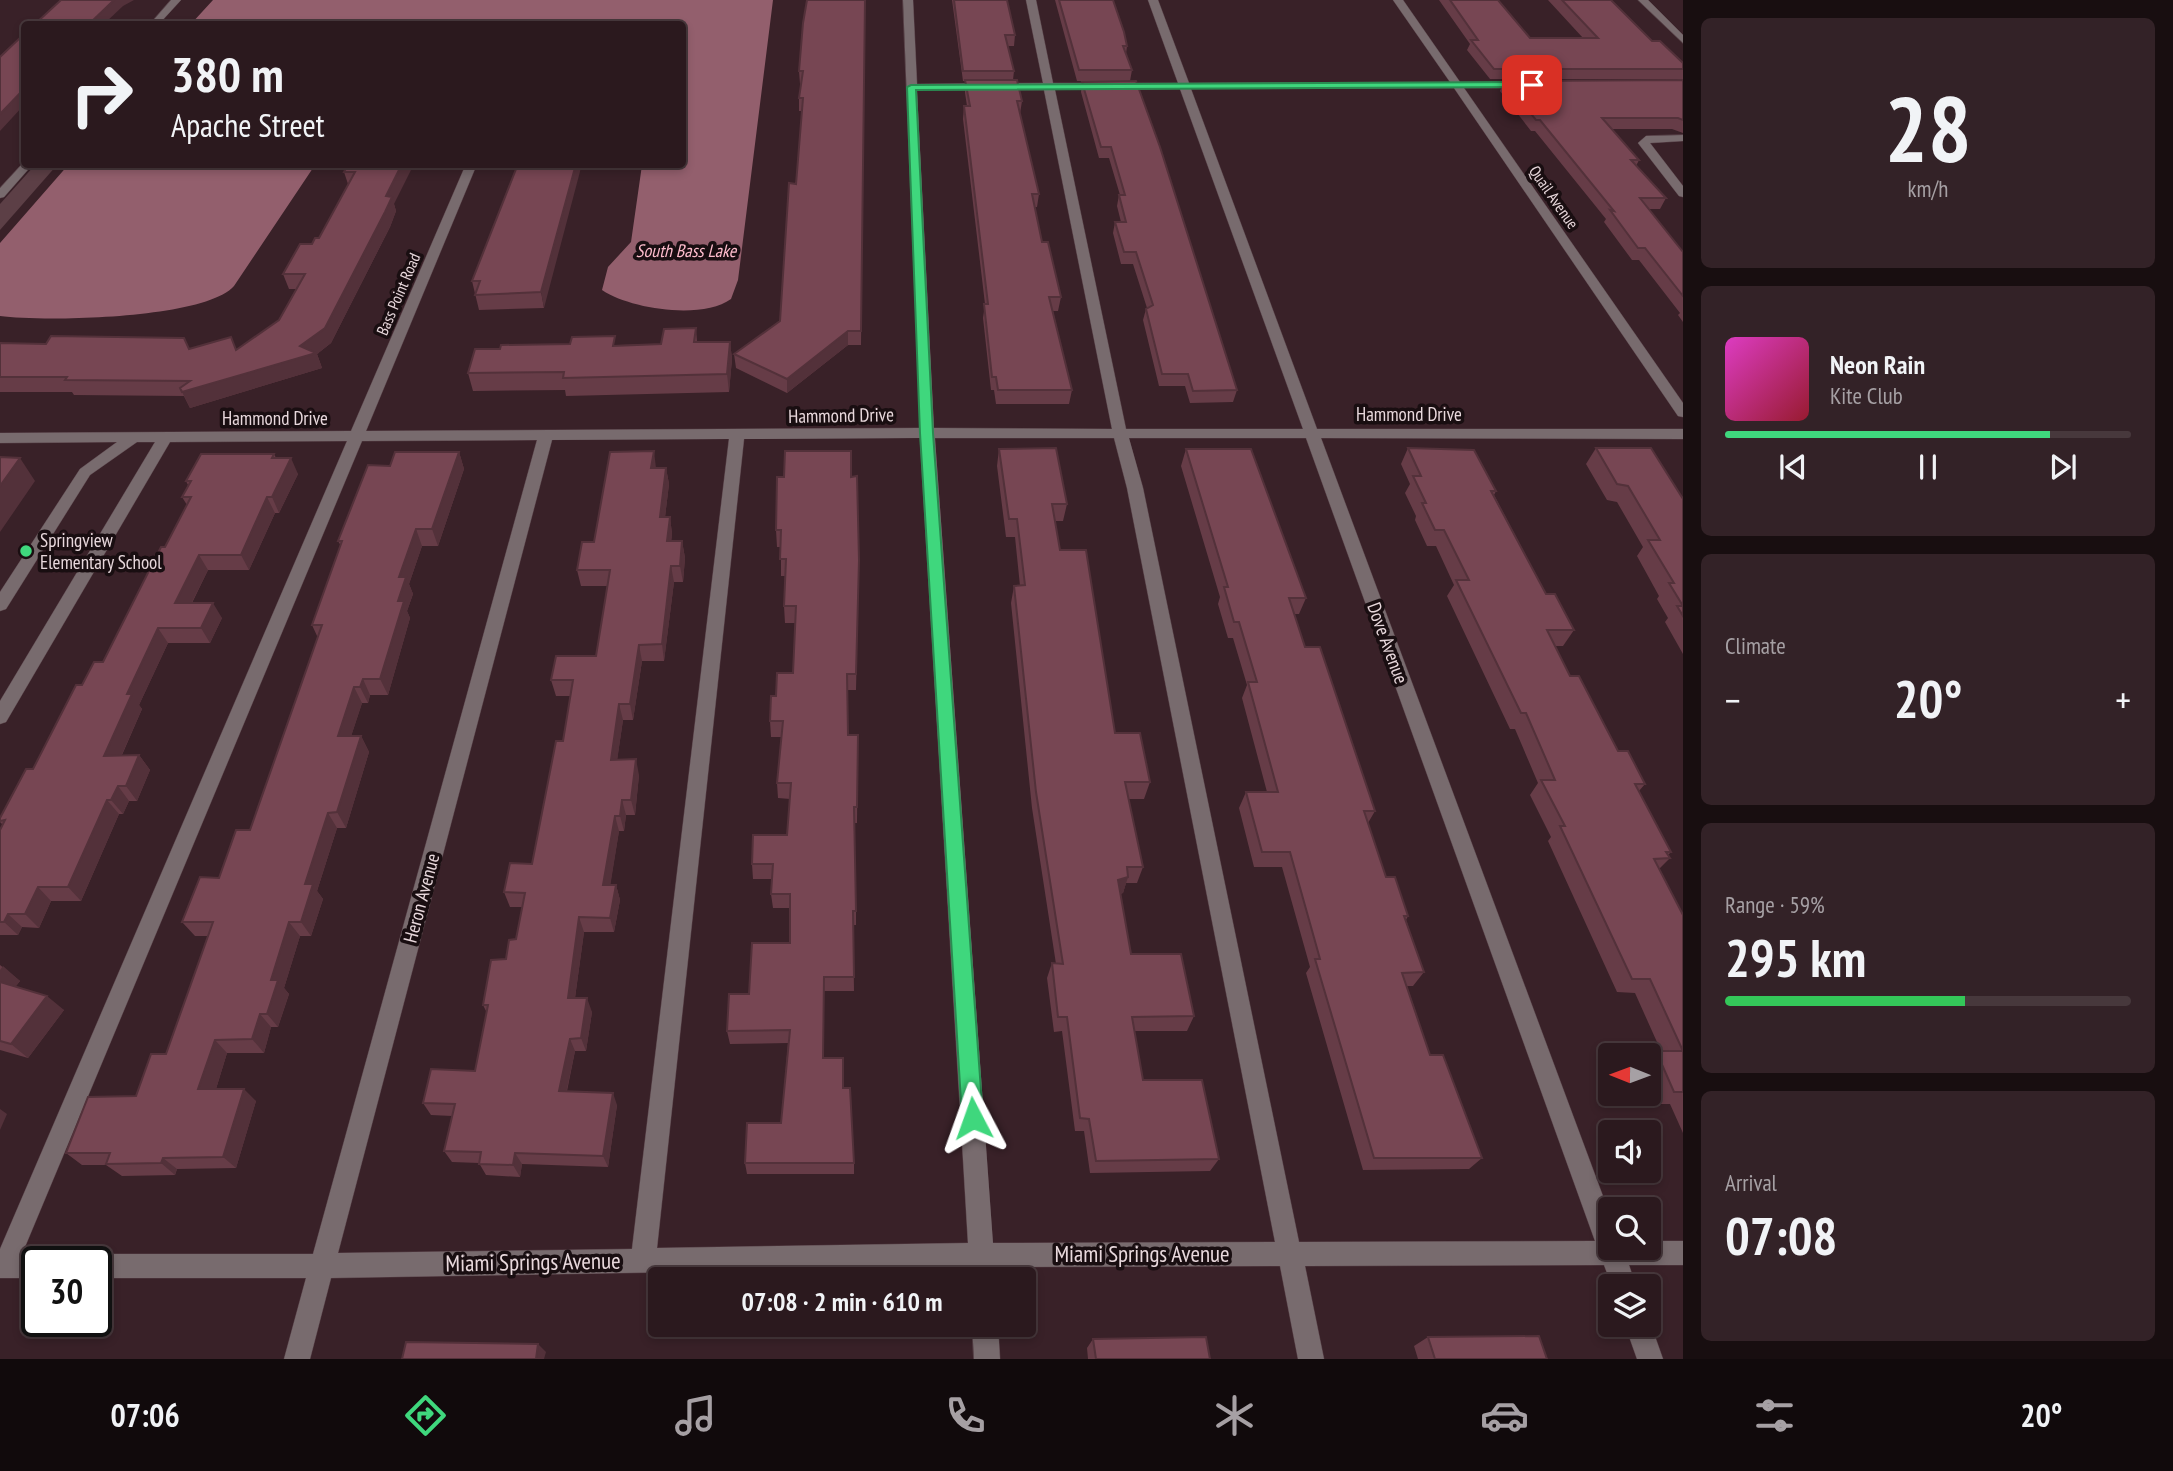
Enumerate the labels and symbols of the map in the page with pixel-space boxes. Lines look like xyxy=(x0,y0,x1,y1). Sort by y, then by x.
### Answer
pin xyxy=(1502,55,1562,115)
street label: Quail Avenue xyxy=(1525,161,1583,233)
water label: South Bass Lake xyxy=(636,239,738,262)
street label: Bass Point Road xyxy=(372,250,424,338)
street label: Hammond Drive xyxy=(788,402,894,428)
street label: Hammond Drive xyxy=(1356,402,1462,426)
street label: Hammond Drive xyxy=(222,406,328,430)
place label: Springview Elementary School xyxy=(40,528,162,574)
marker: Springview Elementary School xyxy=(18,543,34,559)
street label: Dove Avenue xyxy=(1362,599,1414,687)
street label: Heron Avenue xyxy=(398,851,444,945)
north arrow xyxy=(1598,1043,1661,1106)
position arrow xyxy=(936,1081,1010,1155)
street label: Miami Springs Avenue xyxy=(1054,1239,1230,1268)
street label: Miami Springs Avenue xyxy=(445,1245,621,1278)
speed limit sign: 30 xyxy=(21,1246,112,1337)

